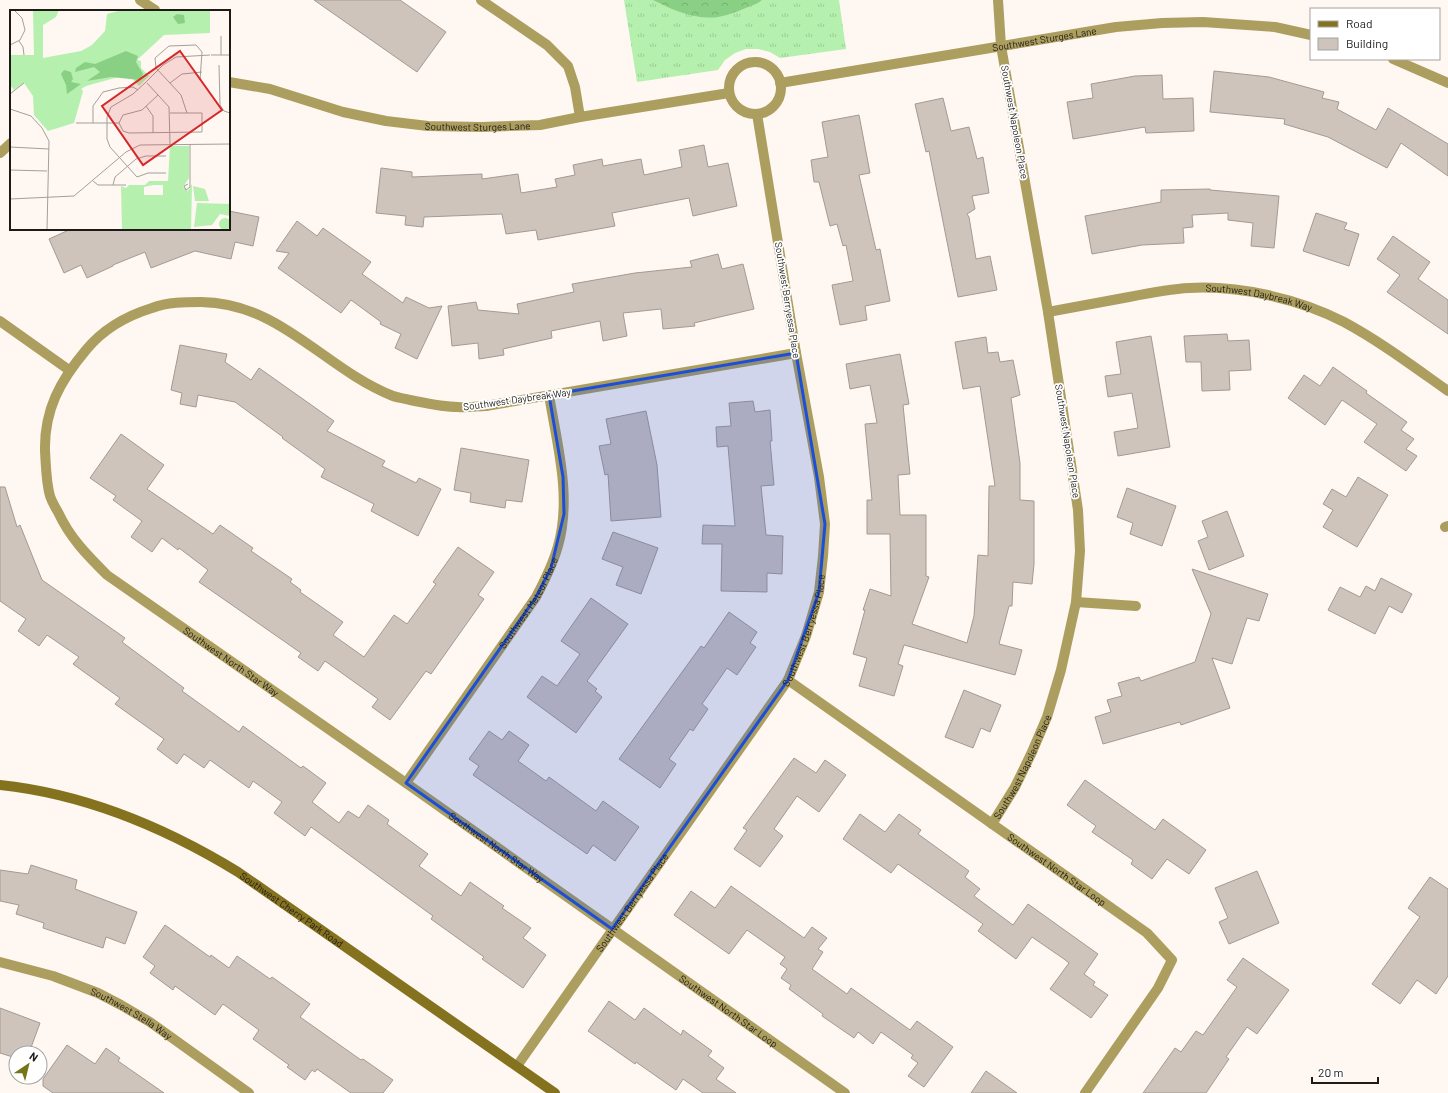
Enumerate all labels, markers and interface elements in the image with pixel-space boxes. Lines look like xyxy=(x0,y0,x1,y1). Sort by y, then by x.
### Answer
legend xyxy=(1310,8,1440,60)
inset map xyxy=(10,10,230,230)
text: Road xyxy=(1346,16,1373,30)
street label: Southwest Sturges Lane xyxy=(991,24,1097,54)
text: Building xyxy=(1346,36,1388,50)
street label: Southwest Napoleon Place xyxy=(999,64,1031,180)
street label: Southwest Sturges Lane xyxy=(424,119,531,133)
street label: Southwest Berryessa Place xyxy=(773,241,803,359)
street label: Southwest Daybreak Way xyxy=(1205,282,1314,314)
street label: Southwest Napoleon Place xyxy=(1053,383,1083,499)
street label: Southwest Daybreak Way xyxy=(462,385,572,412)
street label: Southwest Meteor Place xyxy=(496,556,560,651)
street label: Southwest Berryessa Place xyxy=(779,574,827,689)
street label: Southwest North Star Way xyxy=(181,624,282,699)
street label: Southwest Napoleon Place xyxy=(991,713,1053,821)
street label: Southwest North Star Way xyxy=(447,809,547,885)
street label: Southwest North Star Loop xyxy=(1005,831,1109,908)
street label: Southwest Berryessa Place xyxy=(593,851,671,954)
street label: Southwest Cherry Park Road xyxy=(238,869,346,950)
street label: Southwest North Star Loop xyxy=(677,972,780,1050)
street label: Southwest Stella Way xyxy=(89,985,175,1042)
north arrow xyxy=(8,1045,48,1085)
text: N xyxy=(27,1049,41,1064)
scale bar xyxy=(1312,1059,1378,1085)
text: 20 m xyxy=(1318,1065,1344,1079)

